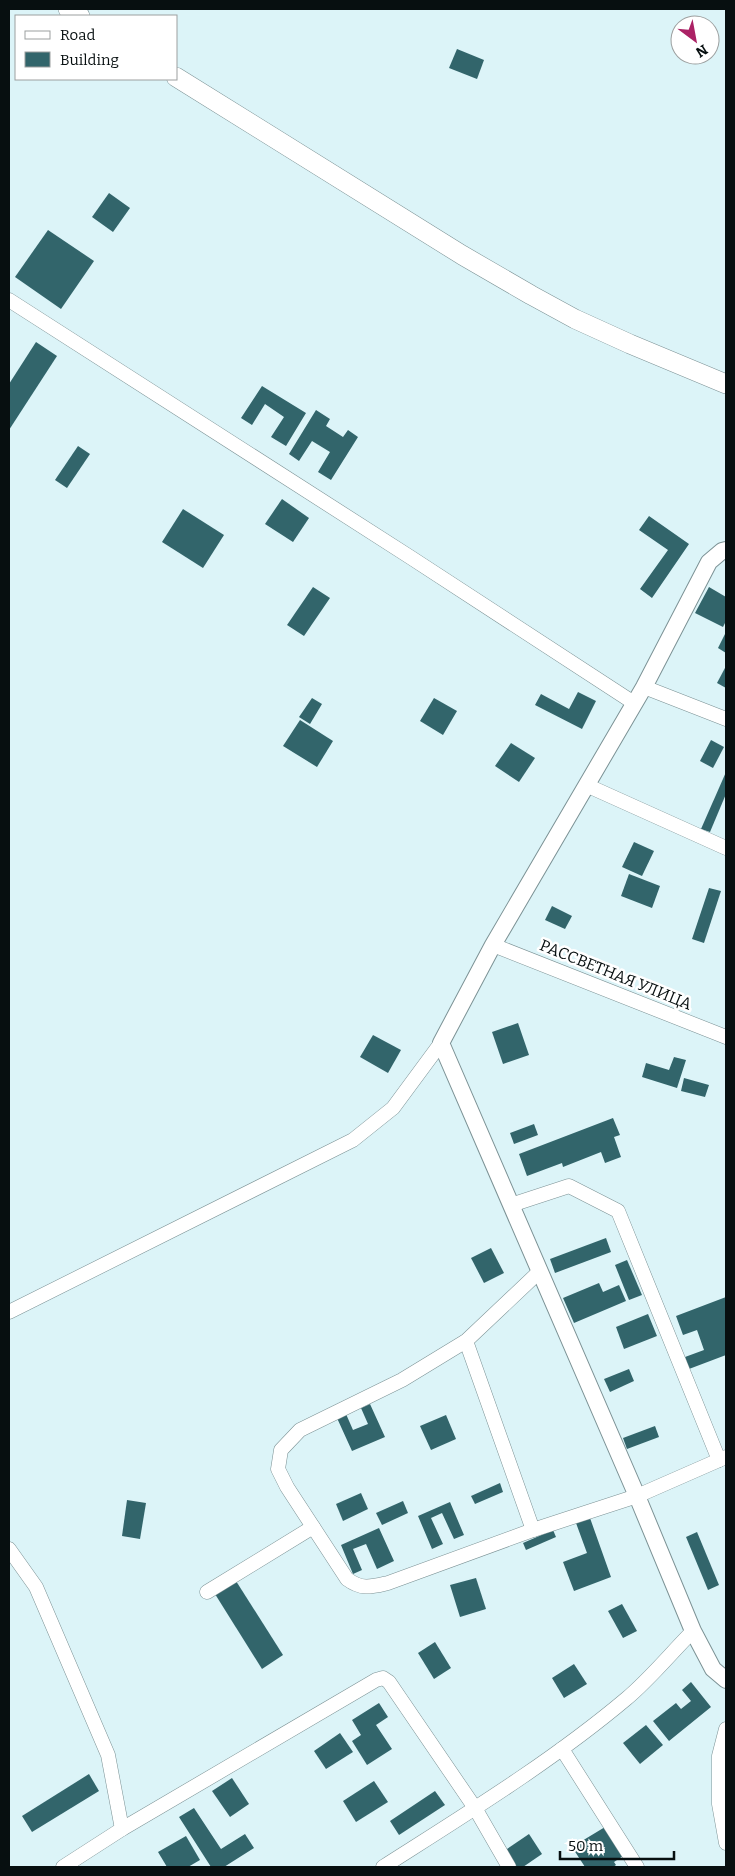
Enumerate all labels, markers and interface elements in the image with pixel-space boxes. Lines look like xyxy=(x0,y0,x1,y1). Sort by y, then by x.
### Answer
legend xyxy=(15,15,178,80)
north arrow xyxy=(670,15,720,65)
text: Road xyxy=(60,26,95,44)
text: N xyxy=(692,41,711,61)
text: Building xyxy=(60,51,119,69)
street label: РАССВЕТНАЯ УЛИЦА xyxy=(537,935,695,1014)
scale bar xyxy=(560,1828,674,1860)
text: 50 m xyxy=(568,1837,604,1855)

